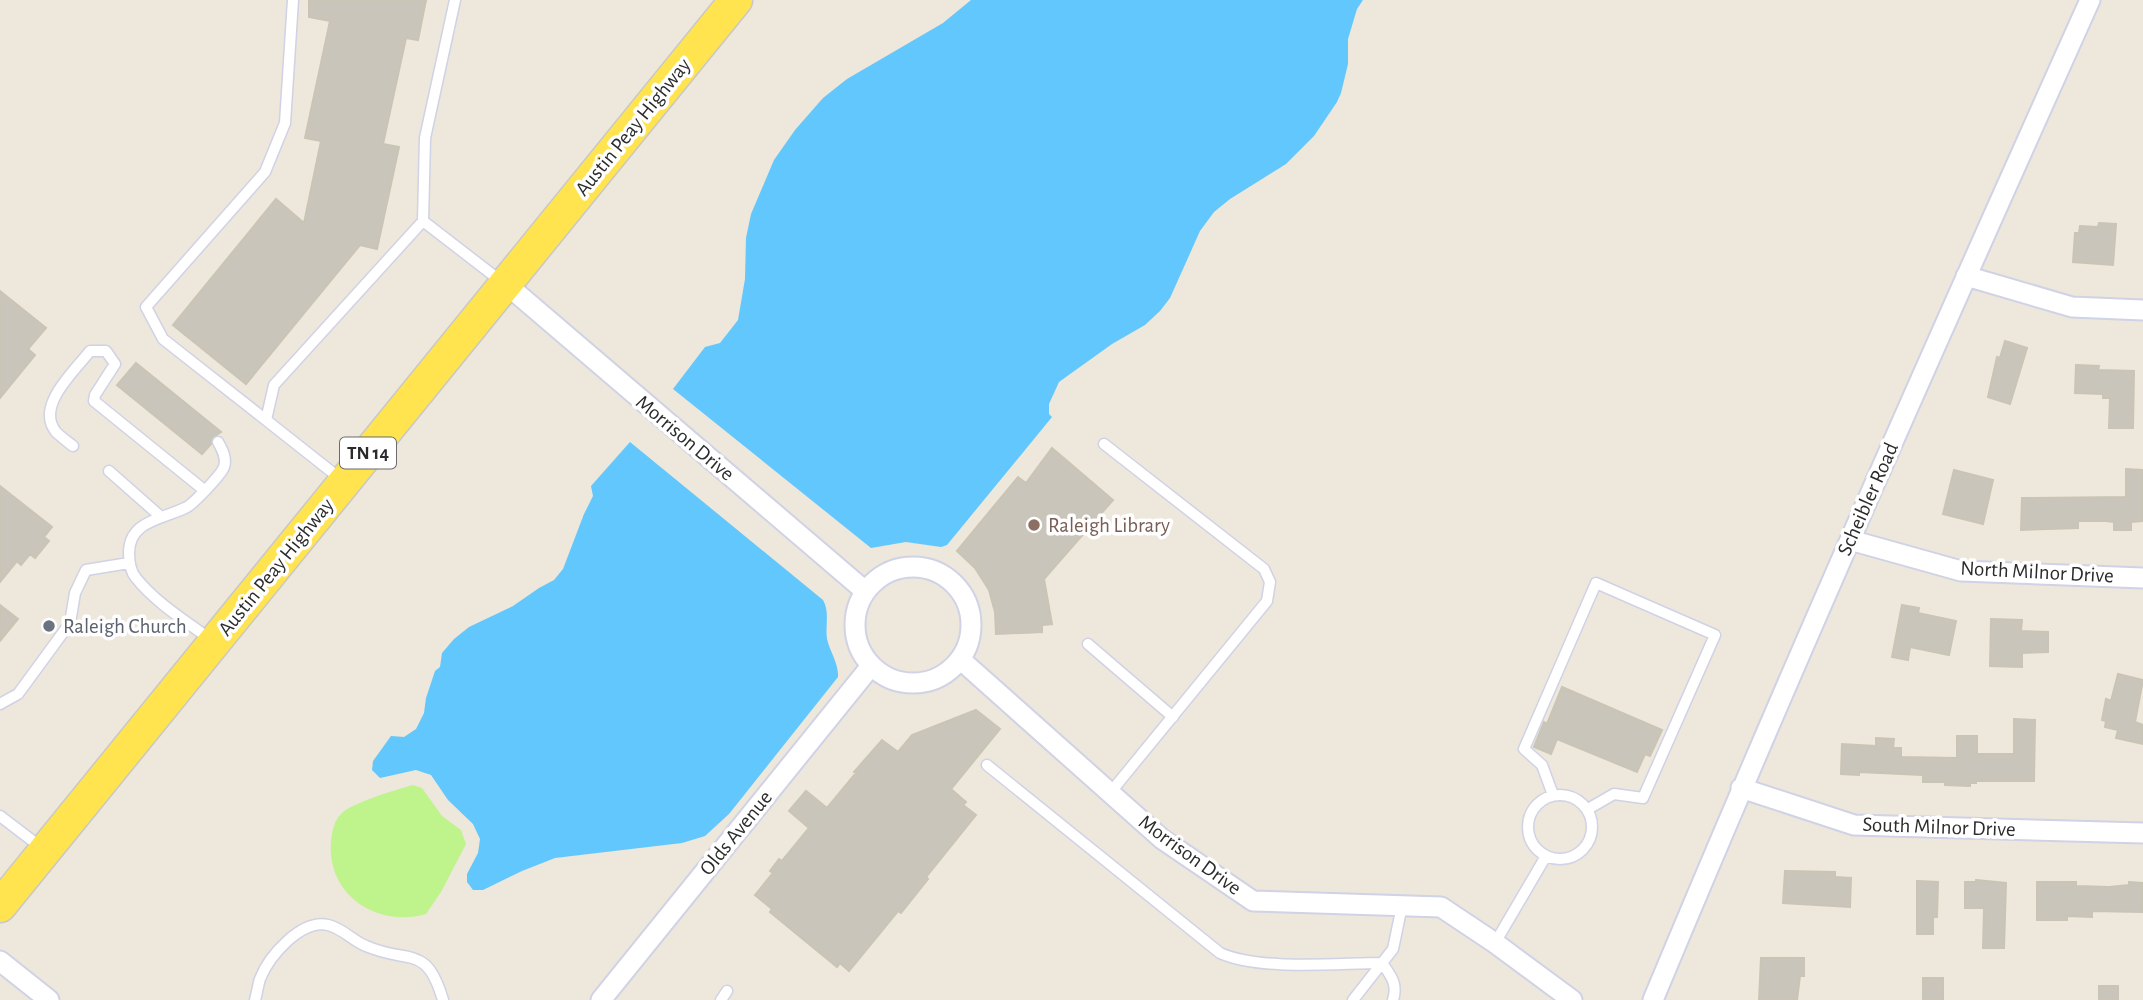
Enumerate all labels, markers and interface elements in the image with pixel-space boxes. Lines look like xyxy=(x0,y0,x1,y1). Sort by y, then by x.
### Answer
street label: Austin Peay Highway xyxy=(571,54,695,200)
street label: Morrison Drive xyxy=(632,391,738,485)
road number: TN 14 xyxy=(340,437,396,468)
street label: Scheibler Road xyxy=(1834,439,1902,559)
street label: Austin Peay Highway xyxy=(214,494,338,640)
place label: Raleigh Library xyxy=(1048,515,1170,536)
marker: Raleigh Library xyxy=(1026,517,1042,533)
street label: North Milnor Drive xyxy=(1960,557,2114,587)
place label: Raleigh Church xyxy=(63,616,187,637)
marker: Raleigh Church xyxy=(41,618,57,634)
street label: Olds Avenue xyxy=(696,787,776,879)
street label: Morrison Drive xyxy=(1135,811,1245,899)
street label: South Milnor Drive xyxy=(1862,814,2016,840)

